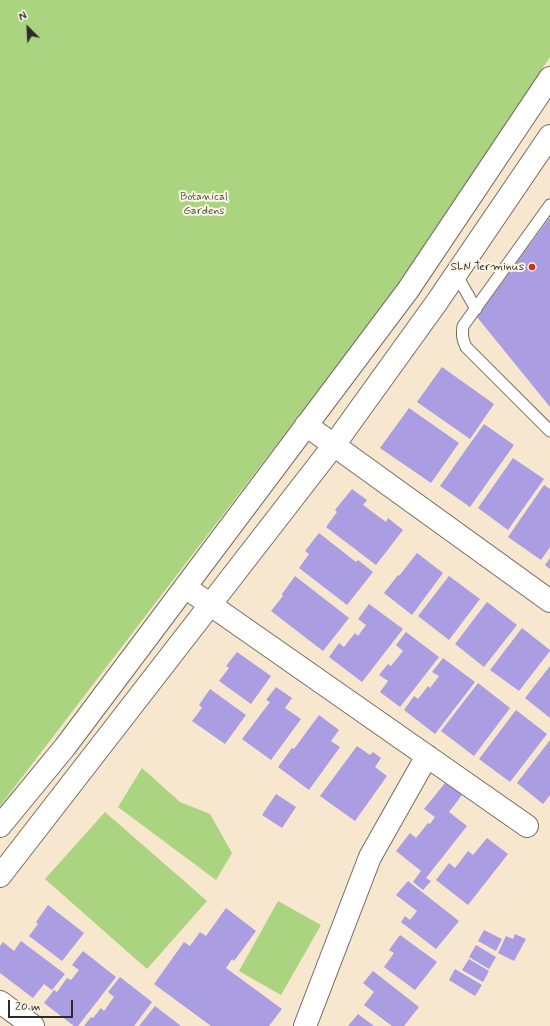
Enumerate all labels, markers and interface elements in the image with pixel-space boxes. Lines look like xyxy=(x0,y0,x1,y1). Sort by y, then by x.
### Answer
north arrow xyxy=(8,8,48,48)
text: N xyxy=(17,9,29,25)
park label: Botanical Gardens xyxy=(180,190,228,218)
place label: SLN Terminus xyxy=(450,260,524,274)
marker: SLN Terminus xyxy=(527,262,537,272)
scale bar xyxy=(10,992,75,1018)
text: 20 m xyxy=(15,999,41,1015)

